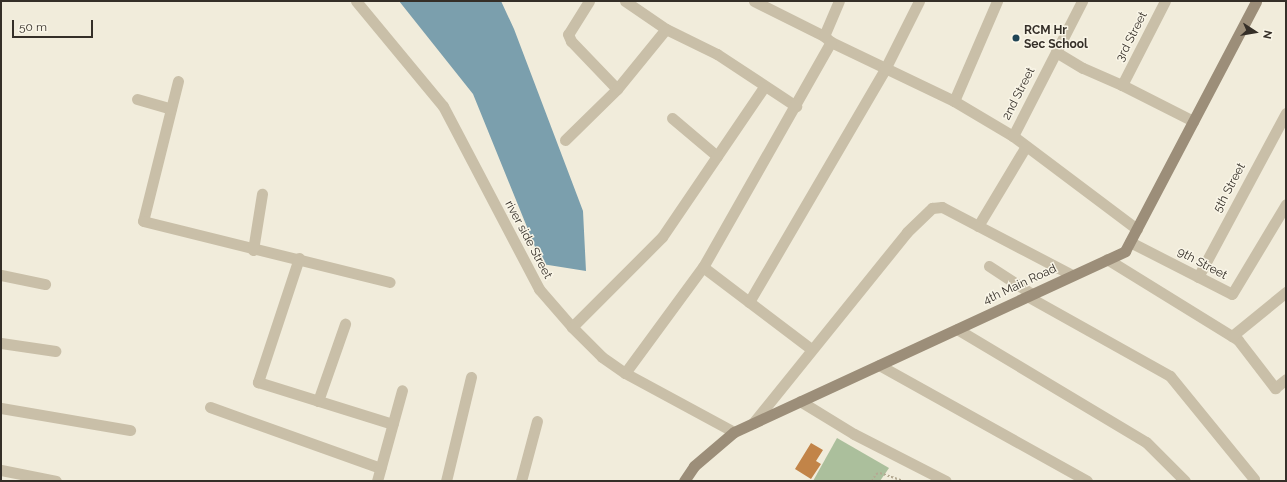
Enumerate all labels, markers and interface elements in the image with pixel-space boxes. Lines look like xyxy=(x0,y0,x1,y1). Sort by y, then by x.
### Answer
street label: 3rd Street xyxy=(1113,10,1151,64)
scale bar xyxy=(14,12,95,38)
north arrow xyxy=(1235,12,1275,52)
text: 50 m xyxy=(19,20,47,34)
place label: RCM Hr Sec School xyxy=(1024,24,1088,52)
text: N xyxy=(1260,29,1274,40)
marker: RCM Hr Sec School xyxy=(1011,33,1021,43)
street label: 2nd Street xyxy=(1000,65,1038,123)
street label: 5th Street xyxy=(1211,161,1249,215)
street label: river side Street xyxy=(501,198,555,282)
street label: 9th Street xyxy=(1175,245,1229,283)
street label: 4th Main Road xyxy=(981,262,1059,308)

